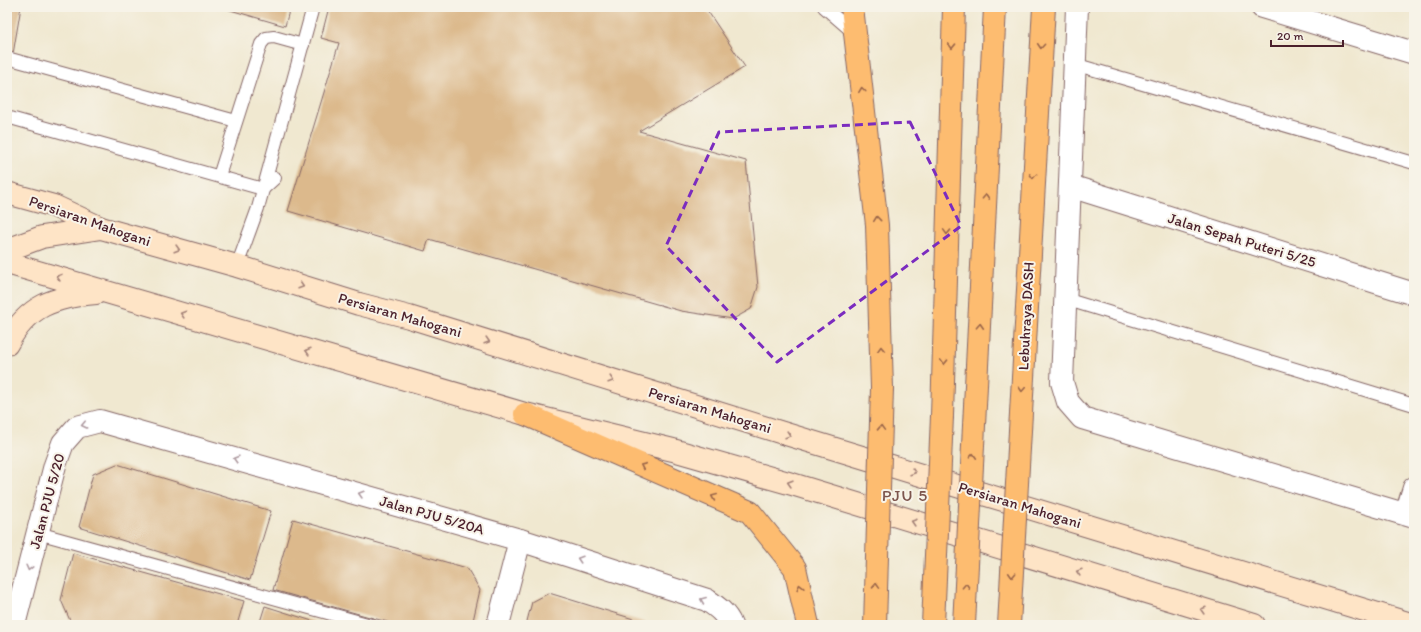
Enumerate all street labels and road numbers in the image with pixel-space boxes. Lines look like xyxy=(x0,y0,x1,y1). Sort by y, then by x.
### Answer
street label: Persiaran Mahogani xyxy=(27,192,153,250)
street label: Jalan Sepah Puteri 5/25 xyxy=(1166,209,1318,271)
street label: Lebuhraya DASH xyxy=(1014,261,1038,371)
street label: Persiaran Mahogani xyxy=(336,289,464,341)
street label: Persiaran Mahogani xyxy=(646,383,774,437)
street label: Jalan PJU 5/20 xyxy=(26,451,68,551)
street label: Persiaran Mahogani xyxy=(956,478,1084,532)
street label: Jalan PJU 5/20A xyxy=(378,491,487,539)

